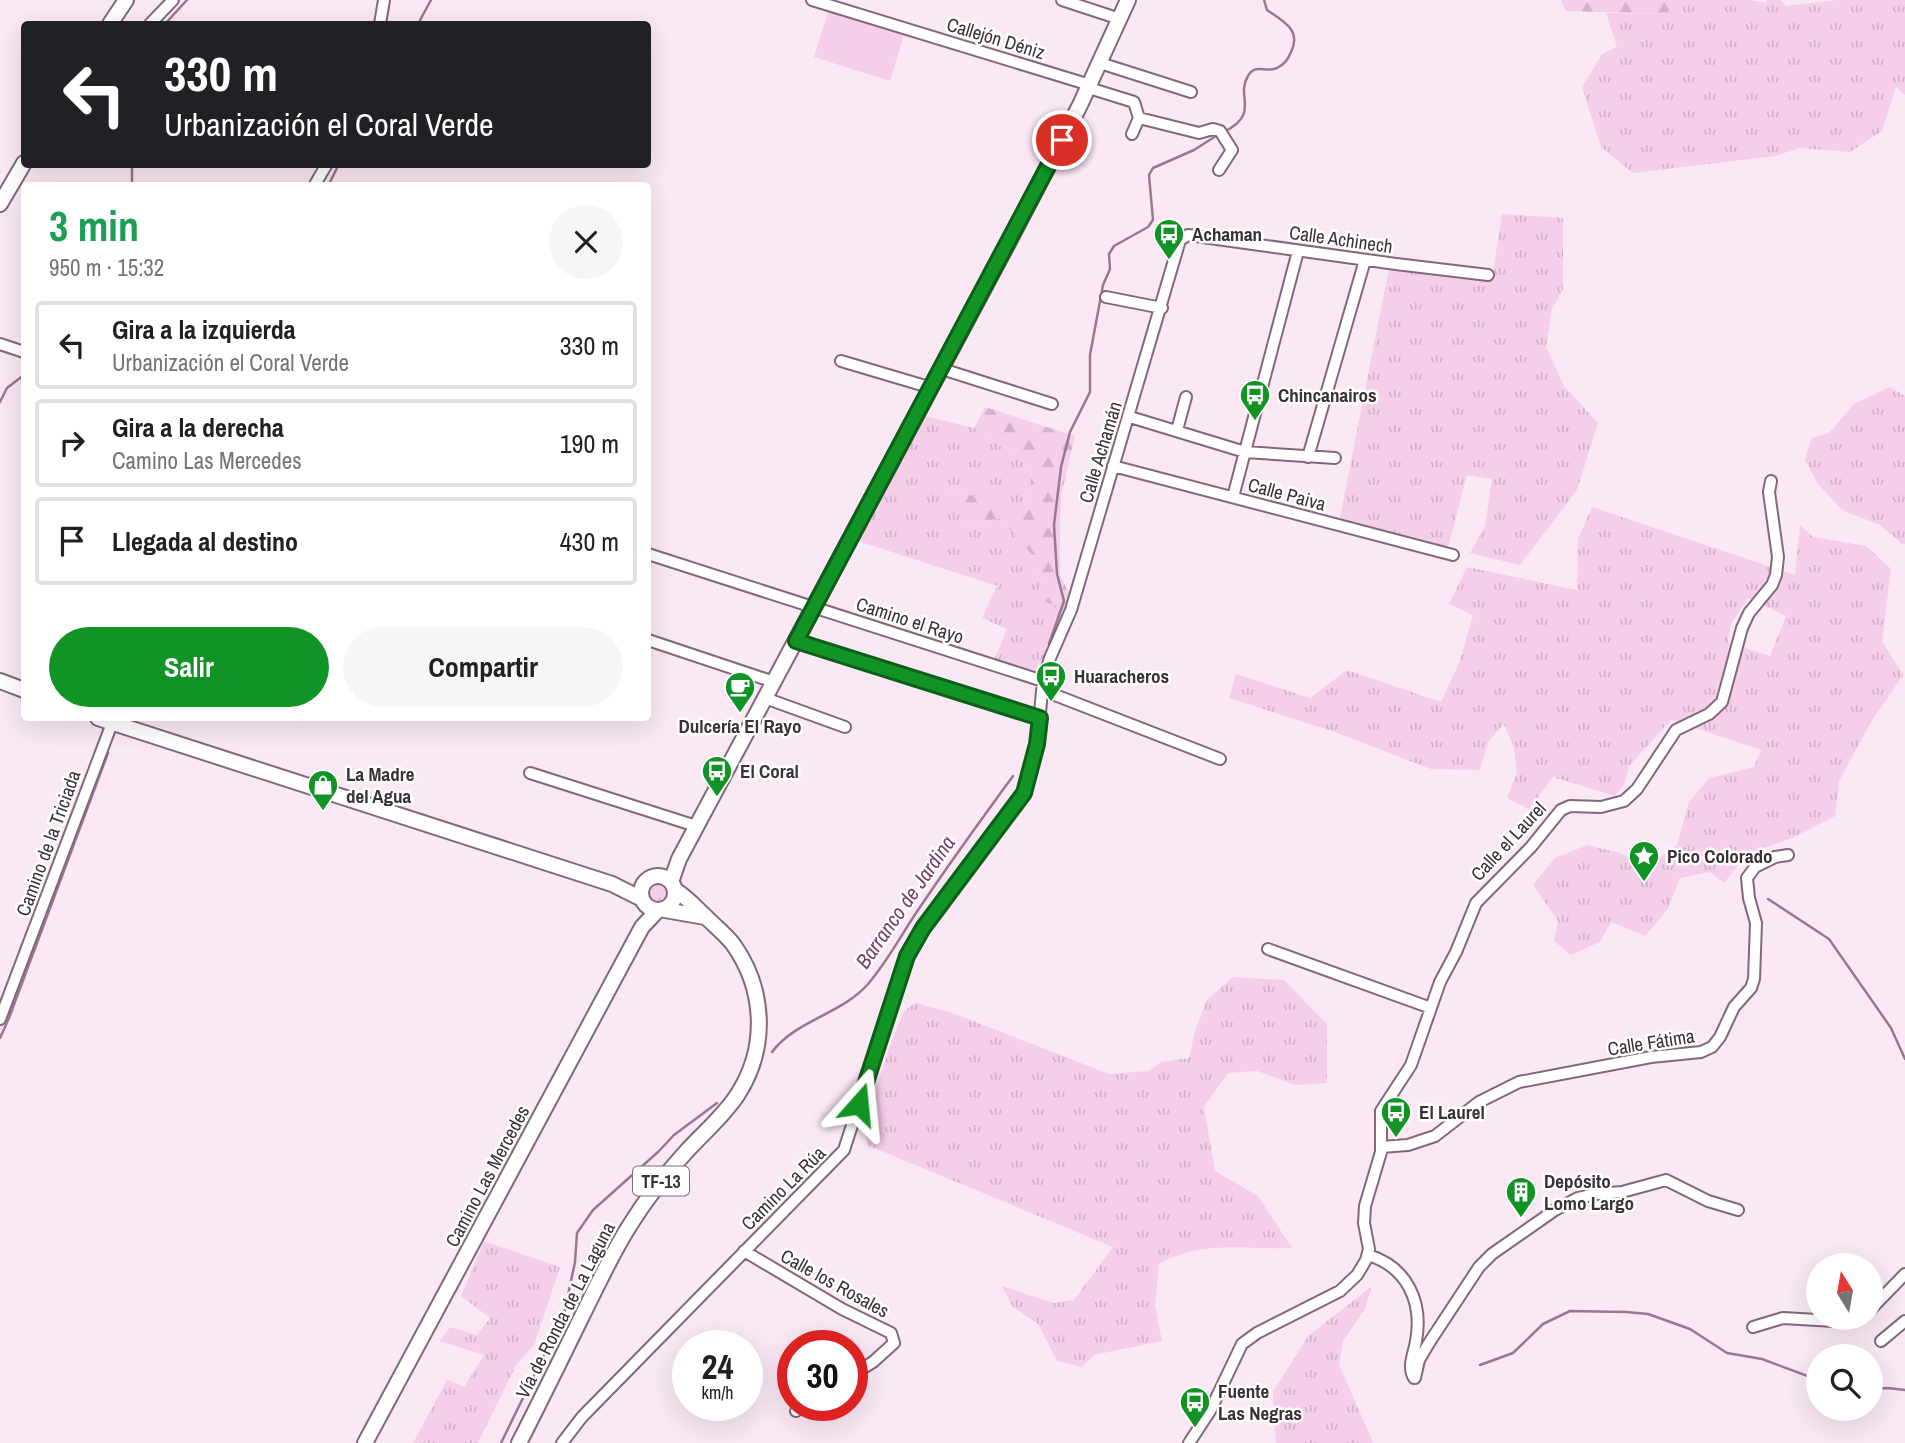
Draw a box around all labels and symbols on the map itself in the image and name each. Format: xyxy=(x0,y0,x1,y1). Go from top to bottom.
street label: Callejón Déniz xyxy=(944,11,1048,65)
pin xyxy=(1032,110,1092,170)
bus stop icon: Achaman xyxy=(1152,217,1186,261)
street label: Calle Achinech xyxy=(1288,219,1394,259)
place label: Achaman xyxy=(1192,221,1262,247)
bus stop icon: Chincanairos xyxy=(1238,378,1272,422)
place label: Chincanairos xyxy=(1278,382,1377,408)
street label: Calle Achamán xyxy=(1072,398,1128,506)
street label: Calle Paiva xyxy=(1245,471,1329,517)
street label: Camino el Rayo xyxy=(853,590,967,650)
bus stop icon: Huaracheros xyxy=(1034,659,1068,703)
place label: Huaracheros xyxy=(1074,663,1169,689)
cafe icon: Dulcería El Rayo xyxy=(723,670,757,714)
place label: Dulcería El Rayo xyxy=(679,713,801,739)
bus stop icon: El Coral xyxy=(700,754,734,798)
place label: El Coral xyxy=(740,758,799,784)
place label: La Madre del Agua xyxy=(346,761,415,809)
street label: Camino de la Triciada xyxy=(10,766,87,919)
shop icon: La Madre del Agua xyxy=(306,768,340,812)
street label: Calle el Laurel xyxy=(1465,796,1551,886)
water label: Barranco de Jardina xyxy=(848,830,962,974)
place icon: Pico Colorado xyxy=(1627,839,1661,883)
place label: Pico Colorado xyxy=(1667,843,1773,869)
street label: Calle Fátima xyxy=(1606,1022,1697,1062)
position arrow xyxy=(822,1067,896,1141)
bus stop icon: El Laurel xyxy=(1379,1095,1413,1139)
place label: El Laurel xyxy=(1419,1099,1485,1125)
street label: Camino Las Mercedes xyxy=(439,1101,535,1251)
street label: Camino La Rúa xyxy=(735,1140,831,1236)
road number: TF-13 xyxy=(633,1166,689,1196)
place label: Depósito Lomo Largo xyxy=(1544,1168,1634,1216)
building icon: Depósito Lomo Largo xyxy=(1504,1175,1538,1219)
street label: Vía de Ronda de La Laguna xyxy=(509,1217,621,1403)
street label: Calle los Rosales xyxy=(776,1242,894,1324)
north arrow xyxy=(1806,1253,1883,1330)
speed limit sign: 30 xyxy=(777,1330,868,1421)
place label: Fuente Las Negras xyxy=(1218,1378,1302,1426)
bus stop icon: Fuente Las Negras xyxy=(1178,1385,1212,1429)

